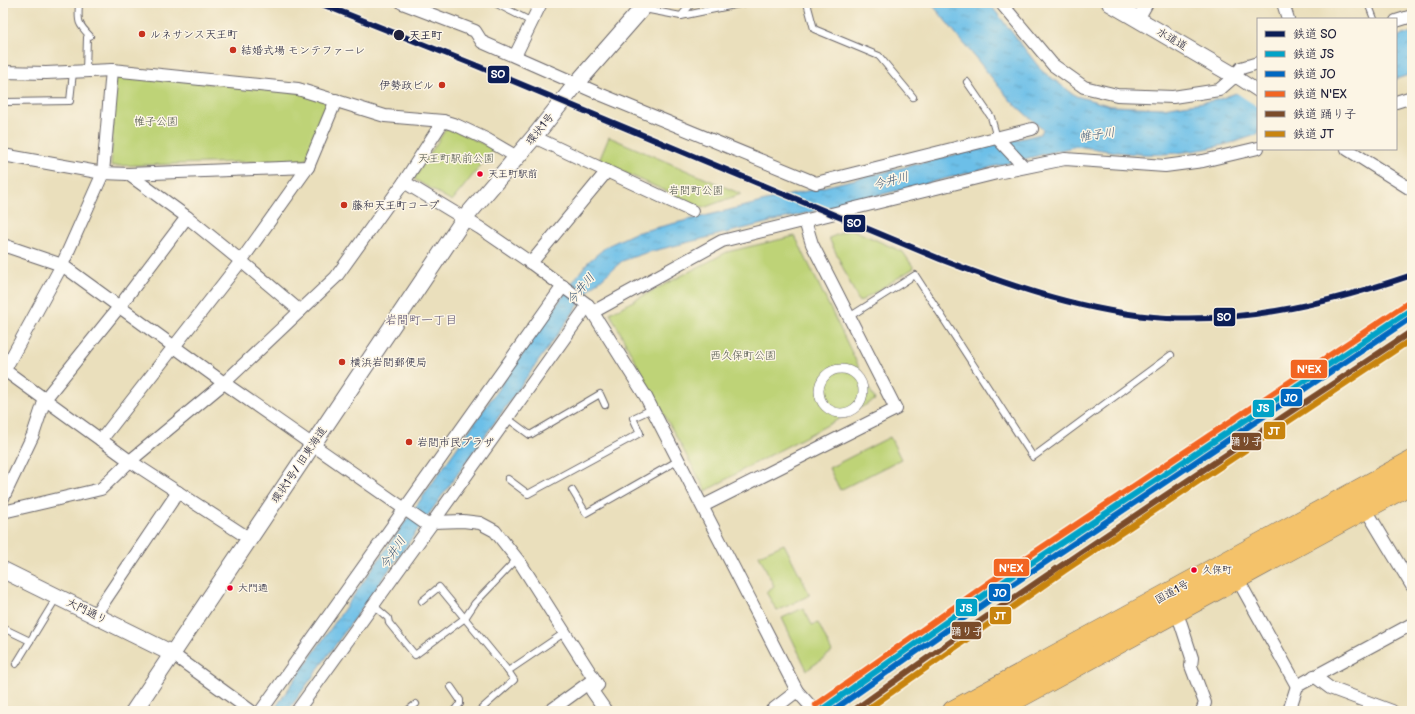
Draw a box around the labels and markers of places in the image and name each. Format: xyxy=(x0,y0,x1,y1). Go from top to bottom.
place label: ルネサンス天王町 xyxy=(150,28,238,41)
marker: 天王町 xyxy=(392,28,406,42)
marker: ルネサンス天王町 xyxy=(137,29,147,39)
place label: 天王町 xyxy=(409,29,443,42)
place label: 結婚式場 モンテファーレ xyxy=(241,44,365,57)
marker: 結婚式場 モンテファーレ xyxy=(228,45,238,55)
place label: 伊勢政ビル xyxy=(379,79,434,92)
marker: 伊勢政ビル xyxy=(437,80,447,90)
place label: 天王町駅前 xyxy=(488,168,538,180)
marker: 天王町駅前 xyxy=(475,169,485,179)
place label: 藤和天王町コープ xyxy=(352,199,440,212)
marker: 藤和天王町コープ xyxy=(339,200,349,210)
place label: 横浜岩間郵便局 xyxy=(350,356,427,369)
marker: 横浜岩間郵便局 xyxy=(337,357,347,367)
place label: 岩間市民プラザ xyxy=(417,436,494,449)
marker: 岩間市民プラザ xyxy=(404,437,414,447)
place label: 久保町 xyxy=(1202,564,1232,576)
marker: 久保町 xyxy=(1189,565,1199,575)
place label: 大門通 xyxy=(238,582,268,594)
marker: 大門通 xyxy=(225,583,235,593)

